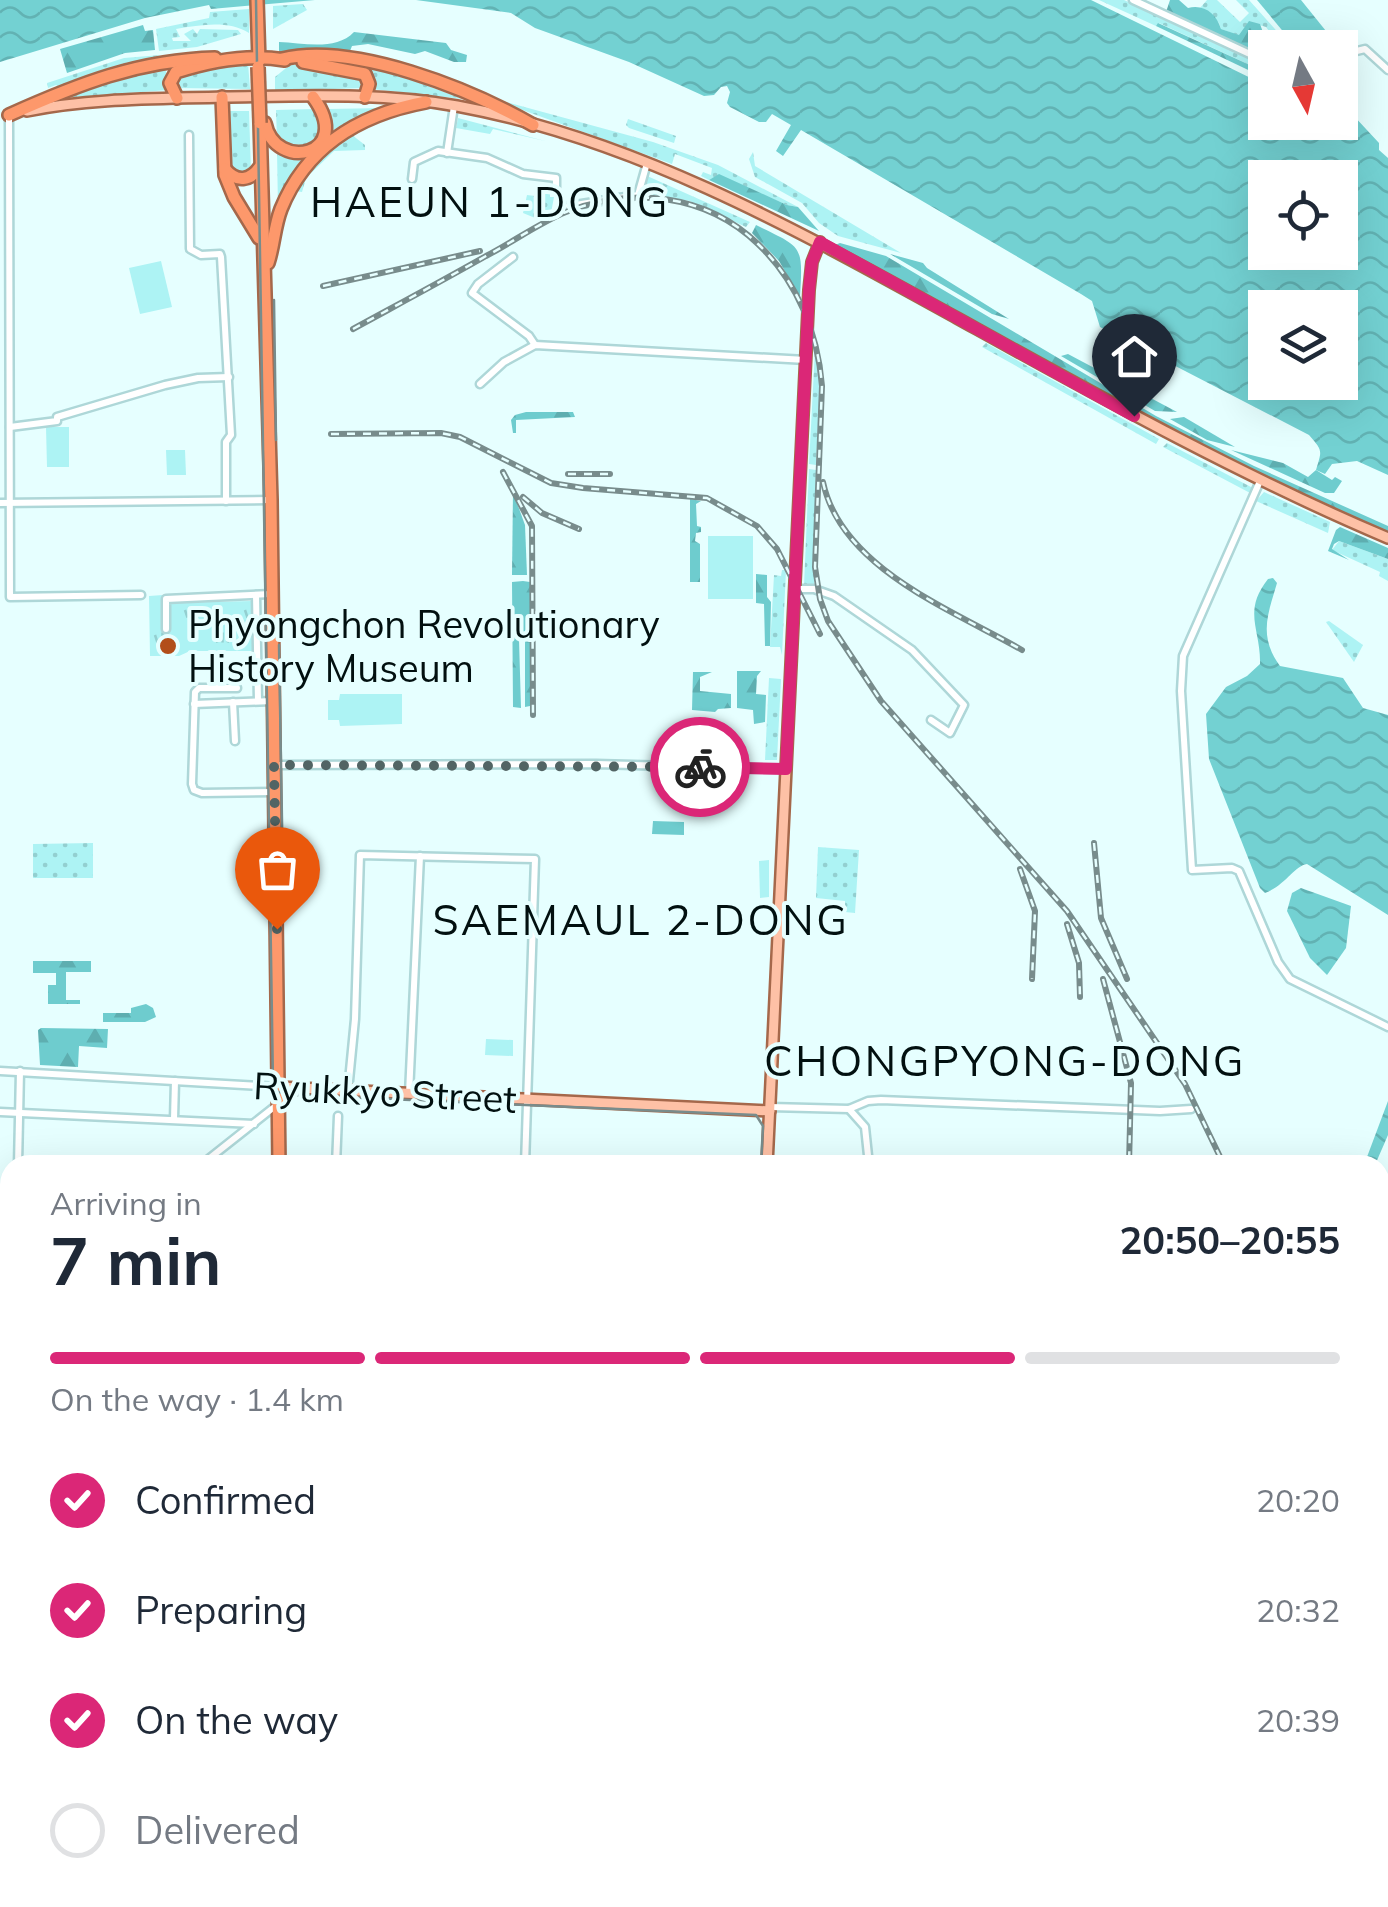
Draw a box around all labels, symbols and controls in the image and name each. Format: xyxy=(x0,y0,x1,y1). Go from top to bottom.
north arrow xyxy=(1248,30,1358,140)
map controls xyxy=(1248,30,1358,400)
button: locate xyxy=(1248,160,1358,270)
district label: HAEUN 1-DONG xyxy=(310,175,670,228)
button: layers xyxy=(1248,290,1358,400)
pin xyxy=(1092,314,1177,417)
icon: home xyxy=(1107,329,1162,384)
place label: Phyongchon Revolutionary History Museum xyxy=(188,600,660,692)
marker: Phyongchon Revolutionary History Museum xyxy=(157,635,179,657)
courier xyxy=(650,717,750,817)
icon: bike xyxy=(673,740,728,795)
pin xyxy=(235,827,320,930)
icon: bag xyxy=(250,842,305,897)
district label: SAEMAUL 2-DONG xyxy=(433,893,849,946)
district label: CHONGPYONG-DONG xyxy=(764,1034,1246,1087)
street label: Ryukkyo Street xyxy=(252,1061,518,1123)
text: Arriving in xyxy=(50,1183,202,1223)
text: 20:50–20:55 xyxy=(1120,1216,1340,1264)
text: 7 min xyxy=(50,1220,221,1301)
text: On the way · 1.4 km xyxy=(50,1379,344,1419)
icon: check xyxy=(50,1473,105,1528)
text: Confirmed xyxy=(135,1476,316,1524)
text: 20:20 xyxy=(1256,1480,1340,1520)
icon: check xyxy=(50,1583,105,1638)
text: Preparing xyxy=(135,1586,307,1634)
text: 20:32 xyxy=(1256,1590,1340,1630)
icon: check xyxy=(50,1693,105,1748)
text: On the way xyxy=(135,1696,338,1744)
text: 20:39 xyxy=(1256,1700,1340,1740)
text: Delivered xyxy=(135,1806,300,1854)

